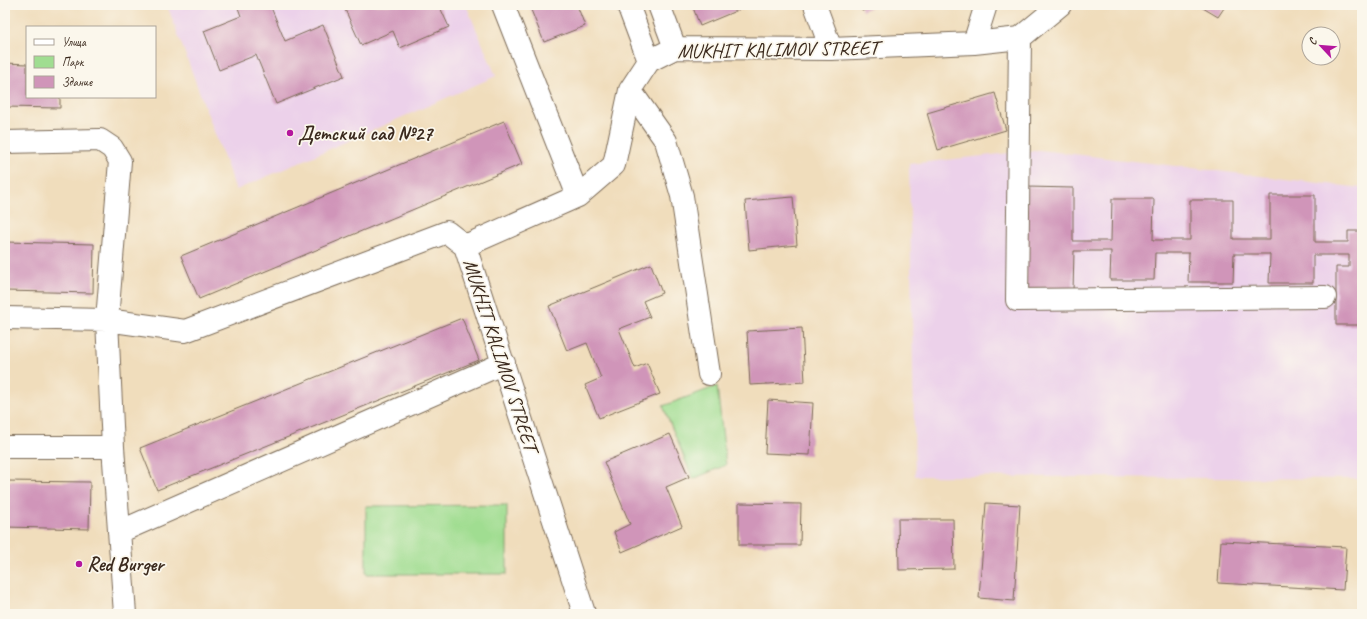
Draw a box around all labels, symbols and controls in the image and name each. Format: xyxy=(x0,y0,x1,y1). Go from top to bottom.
legend xyxy=(26,26,156,98)
north arrow xyxy=(1301,26,1341,66)
text: Улица xyxy=(62,34,87,50)
street label: MUKHIT KALIMOV STREET xyxy=(677,35,884,64)
text: С xyxy=(1305,35,1320,47)
text: Парк xyxy=(62,54,85,70)
text: Здание xyxy=(62,74,93,90)
place label: Детский сад №27 xyxy=(298,121,434,146)
marker: Детский сад №27 xyxy=(285,128,295,138)
street label: MUKHIT KALIMOV STREET xyxy=(458,256,545,459)
place label: Red Burger xyxy=(87,552,166,577)
marker: Red Burger xyxy=(74,559,84,569)

